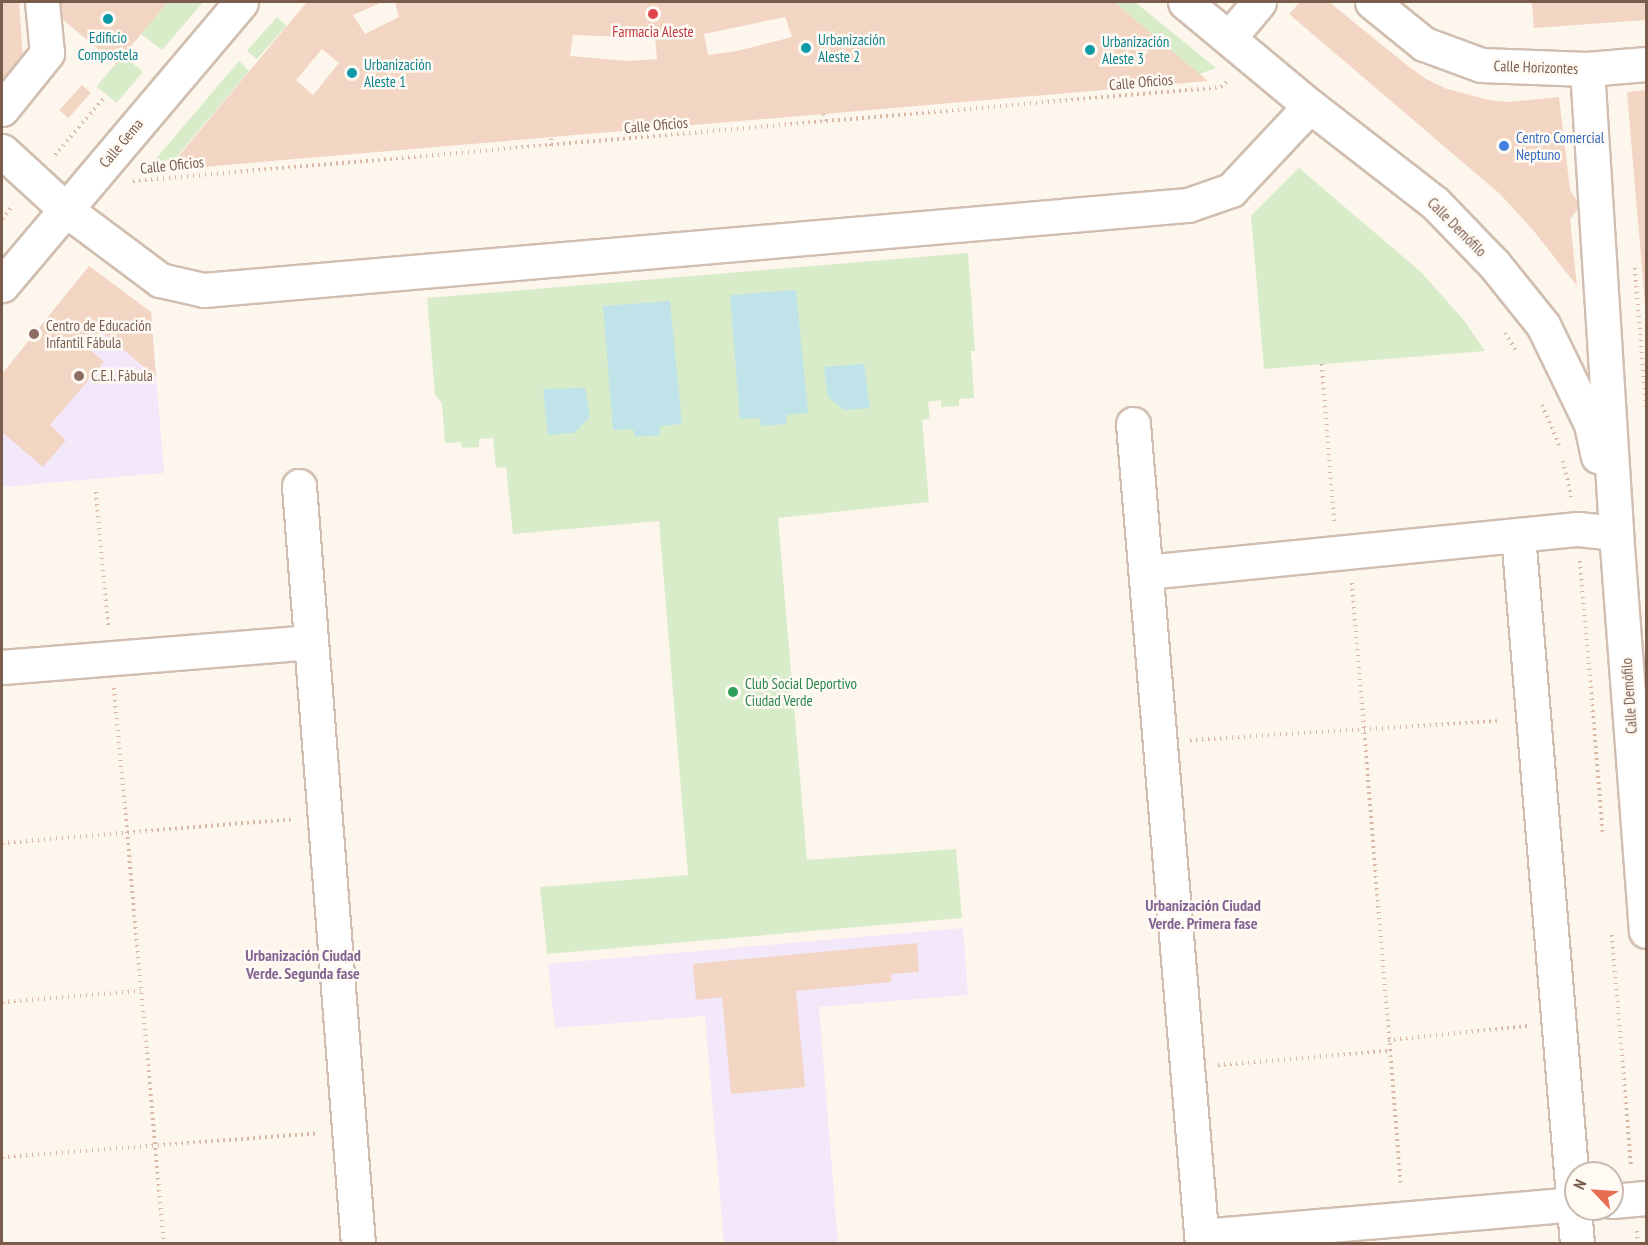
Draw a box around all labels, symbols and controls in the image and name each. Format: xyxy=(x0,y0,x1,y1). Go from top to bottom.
marker: Farmacia Aleste xyxy=(646,7,660,21)
marker: Edificio Compostela xyxy=(101,12,115,26)
place label: Farmacia Aleste xyxy=(612,23,694,41)
place label: Edificio Compostela xyxy=(78,28,138,63)
place label: Urbanización Aleste 2 xyxy=(818,30,885,65)
place label: Urbanización Aleste 3 xyxy=(1102,32,1169,67)
marker: Urbanización Aleste 2 xyxy=(799,41,813,55)
marker: Urbanización Aleste 3 xyxy=(1083,43,1097,57)
place label: Urbanización Aleste 1 xyxy=(364,55,431,90)
street label: Calle Horizontes xyxy=(1493,57,1579,77)
marker: Urbanización Aleste 1 xyxy=(345,66,359,80)
street label: Calle Oficios xyxy=(1108,70,1174,94)
street label: Calle Oficios xyxy=(623,113,689,137)
street label: Calle Gema xyxy=(95,115,147,171)
place label: Centro Comercial Neptuno xyxy=(1516,128,1604,163)
marker: Centro Comercial Neptuno xyxy=(1497,139,1511,153)
street label: Calle Oficios xyxy=(139,153,205,177)
street label: Calle Demófilo xyxy=(1424,194,1490,260)
place label: Centro de Educación Infantil Fábula xyxy=(46,316,151,351)
marker: Centro de Educación Infantil Fábula xyxy=(27,327,41,341)
place label: C.E.I. Fábula xyxy=(91,367,154,385)
marker: C.E.I. Fábula xyxy=(72,369,86,383)
street label: Calle Demófilo xyxy=(1617,658,1641,734)
place label: Club Social Deportivo Ciudad Verde xyxy=(745,674,857,709)
marker: Club Social Deportivo Ciudad Verde xyxy=(726,685,740,699)
district label: Urbanización Ciudad Verde. Primera fase xyxy=(1145,895,1261,933)
district label: Urbanización Ciudad Verde. Segunda fase xyxy=(245,945,361,983)
north arrow xyxy=(1564,1161,1624,1221)
text: N xyxy=(1569,1176,1590,1192)

